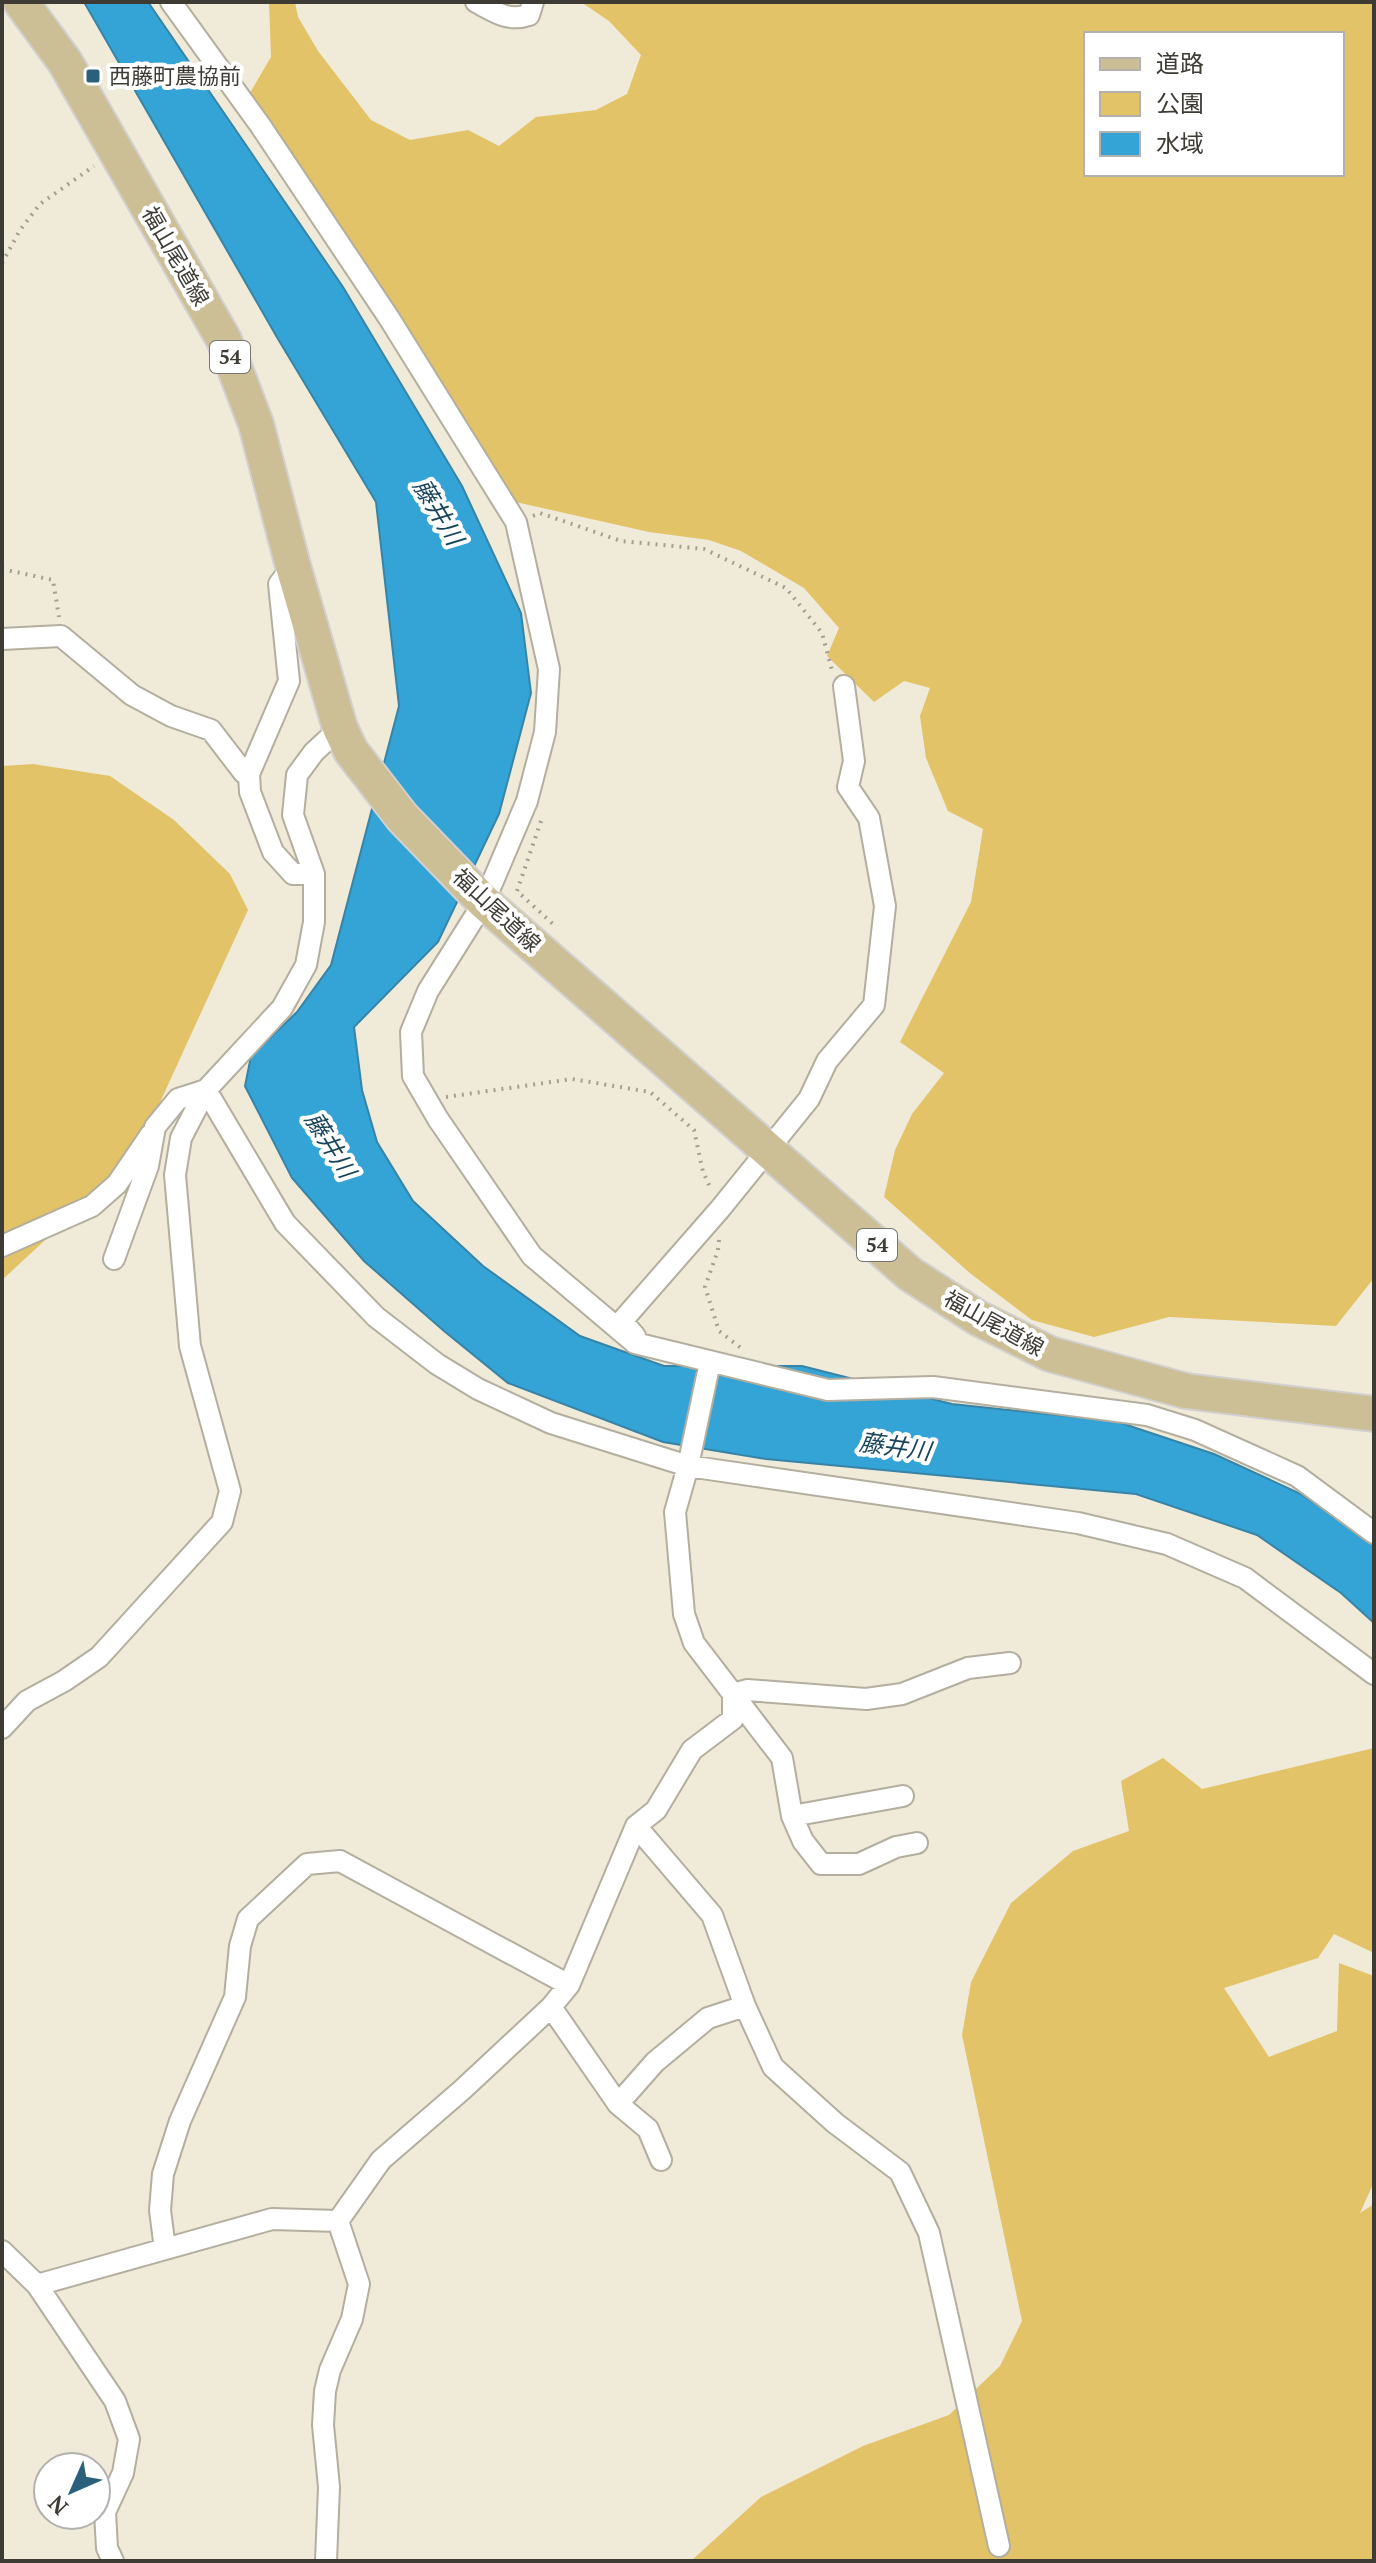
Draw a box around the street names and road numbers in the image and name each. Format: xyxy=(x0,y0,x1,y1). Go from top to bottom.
street label: 福山尾道線 xyxy=(136,201,216,311)
road number: 54 xyxy=(210,341,250,373)
street label: 福山尾道線 xyxy=(447,862,547,958)
road number: 54 xyxy=(857,1229,897,1261)
street label: 福山尾道線 xyxy=(939,1283,1049,1362)

